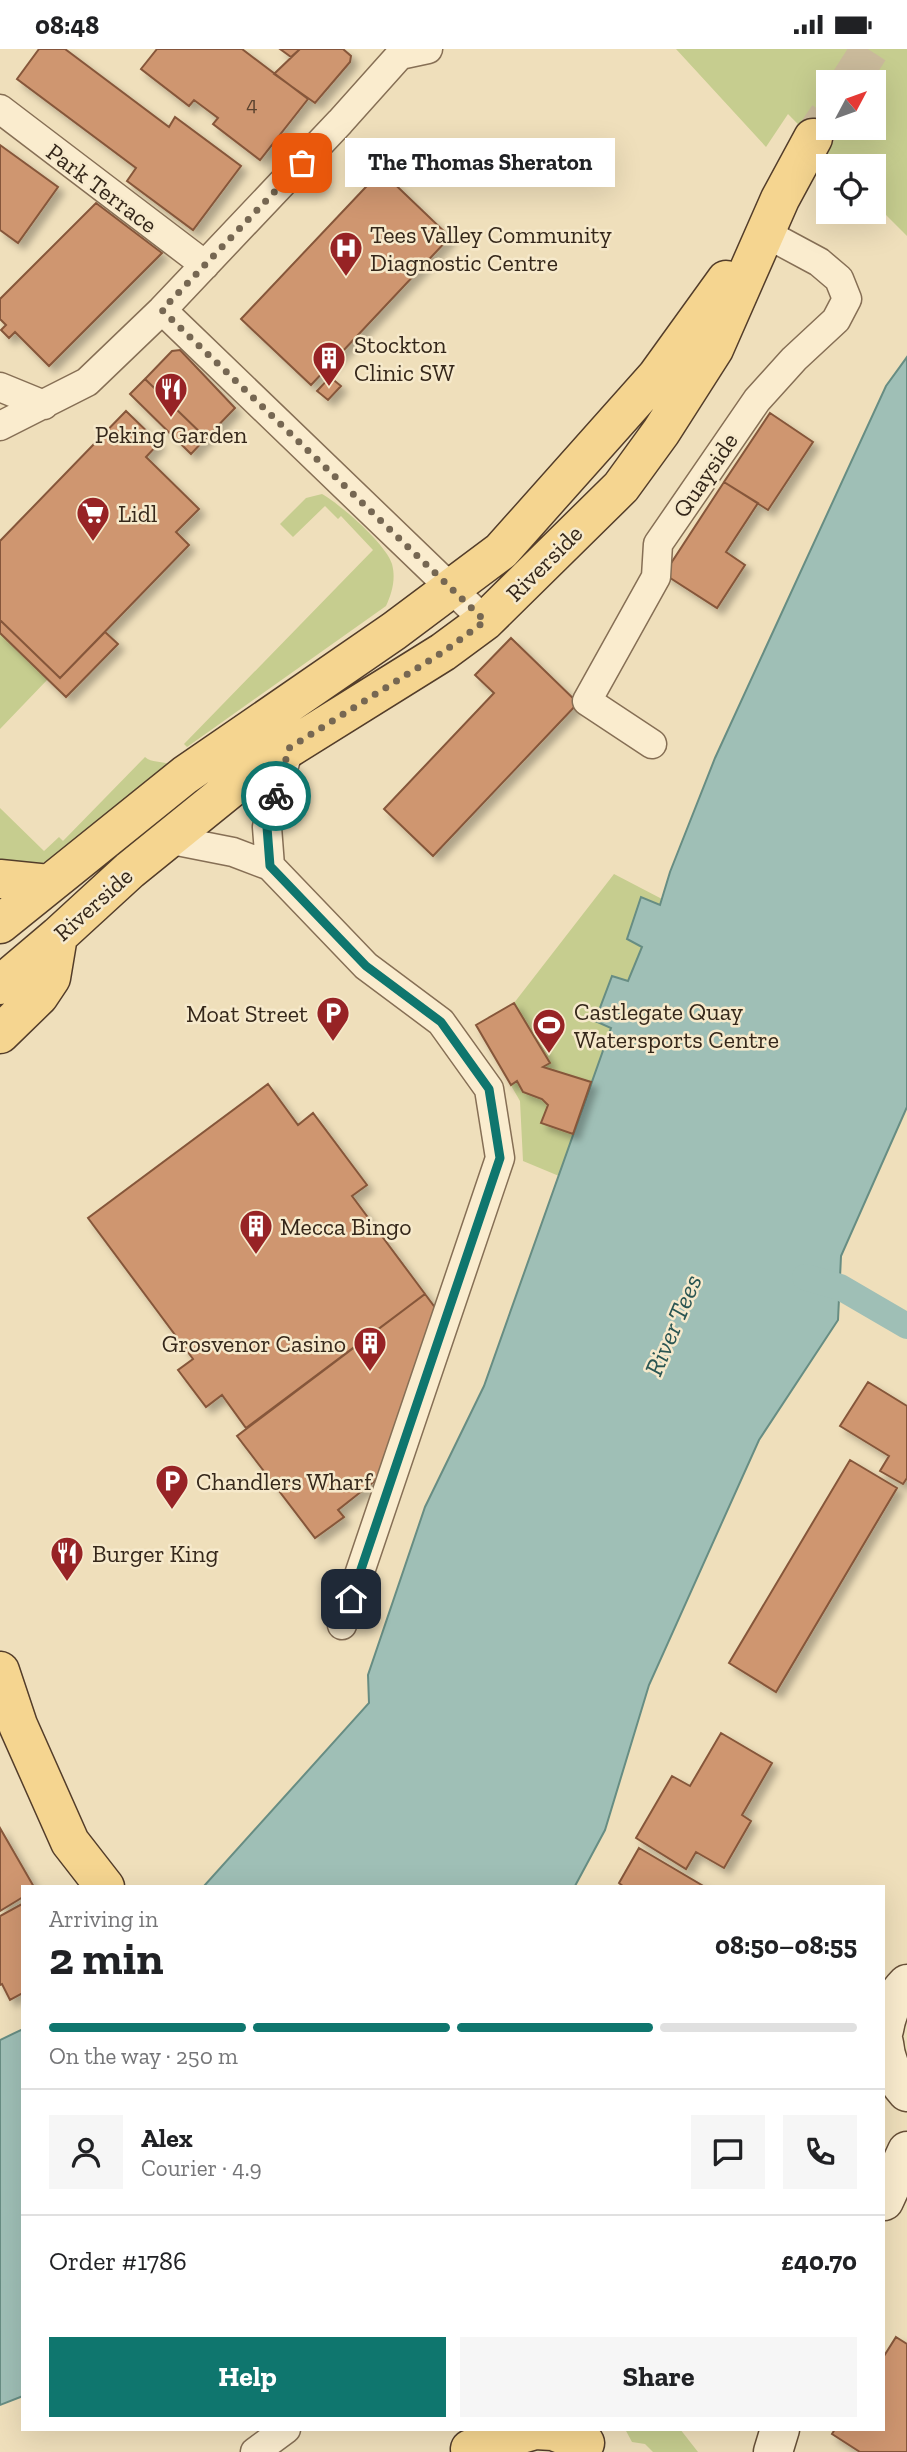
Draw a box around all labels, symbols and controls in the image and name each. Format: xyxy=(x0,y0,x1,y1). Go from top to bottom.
text: 08:48 xyxy=(35,9,99,41)
north arrow xyxy=(816,70,886,140)
map controls xyxy=(816,70,886,224)
house number: 4 xyxy=(246,91,258,116)
pin xyxy=(272,133,332,193)
street label: Park Terrace xyxy=(41,137,163,239)
callout: The Thomas Sheraton xyxy=(344,139,614,187)
icon: bag xyxy=(283,144,321,182)
text: The Thomas Sheraton xyxy=(368,148,592,176)
button: locate xyxy=(816,154,886,224)
place label: Tees Valley Community Diagnostic Centre xyxy=(370,220,613,277)
hospital icon: Tees Valley Community Diagnostic Centre xyxy=(327,229,365,278)
place label: Stockton Clinic SW xyxy=(354,330,455,387)
building icon: Stockton Clinic SW xyxy=(310,339,348,388)
restaurant icon: Peking Garden xyxy=(152,370,190,419)
place label: Peking Garden xyxy=(95,420,248,449)
street label: Quayside xyxy=(666,427,744,523)
supermarket icon: Lidl xyxy=(74,494,112,543)
place label: Lidl xyxy=(118,499,157,528)
street label: Riverside xyxy=(500,519,588,607)
courier xyxy=(241,761,311,831)
icon: bike xyxy=(257,777,295,815)
street label: Riverside xyxy=(48,861,138,947)
parking icon: Moat Street xyxy=(314,994,352,1043)
place label: Castlegate Quay Watersports Centre xyxy=(574,997,779,1054)
place label: Moat Street xyxy=(186,999,308,1028)
sports icon: Castlegate Quay Watersports Centre xyxy=(530,1006,568,1055)
building icon: Mecca Bingo xyxy=(237,1207,275,1256)
place label: Mecca Bingo xyxy=(280,1212,412,1241)
water label: River Tees xyxy=(637,1269,709,1381)
building icon: Grosvenor Casino xyxy=(351,1324,389,1373)
place label: Grosvenor Casino xyxy=(162,1329,346,1358)
parking icon: Chandlers Wharf xyxy=(153,1462,191,1511)
place label: Chandlers Wharf xyxy=(196,1467,374,1496)
restaurant icon: Burger King xyxy=(48,1534,86,1583)
place label: Burger King xyxy=(92,1539,219,1568)
pin xyxy=(321,1569,381,1629)
icon: home xyxy=(332,1580,370,1618)
text: Arriving in xyxy=(49,1905,158,1933)
text: 08:50–08:55 xyxy=(715,1929,857,1961)
text: 2 min xyxy=(49,1931,164,1986)
text: On the way · 250 m xyxy=(49,2042,238,2070)
button: person xyxy=(49,2115,123,2189)
button: chat xyxy=(691,2115,765,2189)
button: phone xyxy=(783,2115,857,2189)
text: Alex xyxy=(141,2122,193,2154)
text: Courier · 4.9 xyxy=(141,2154,262,2182)
text: Order #1786 xyxy=(49,2245,187,2277)
text: £40.70 xyxy=(781,2245,857,2277)
button: Help xyxy=(49,2337,446,2417)
button: Share xyxy=(460,2337,857,2417)

